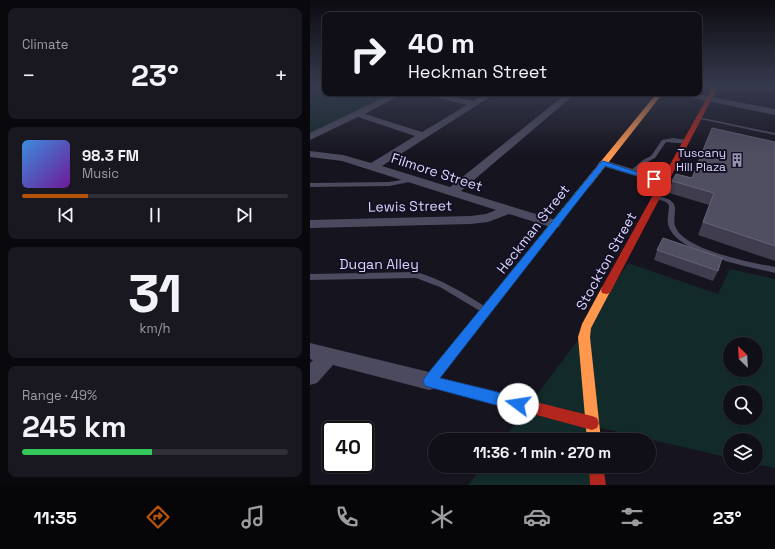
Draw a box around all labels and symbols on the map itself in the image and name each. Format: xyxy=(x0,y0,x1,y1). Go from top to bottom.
place label: Tuscany Hill Plaza xyxy=(676,145,726,175)
street label: Filmore Street xyxy=(389,149,485,195)
building icon: Tuscany Hill Plaza xyxy=(729,152,745,168)
pin xyxy=(637,162,671,196)
street label: Heckman Street xyxy=(493,181,573,277)
street label: Lewis Street xyxy=(368,196,452,216)
street label: Stockton Street xyxy=(572,209,640,313)
street label: Dugan Alley xyxy=(339,255,419,273)
north arrow xyxy=(723,337,763,377)
position arrow xyxy=(497,383,539,425)
speed limit sign: 40 xyxy=(322,421,374,473)

